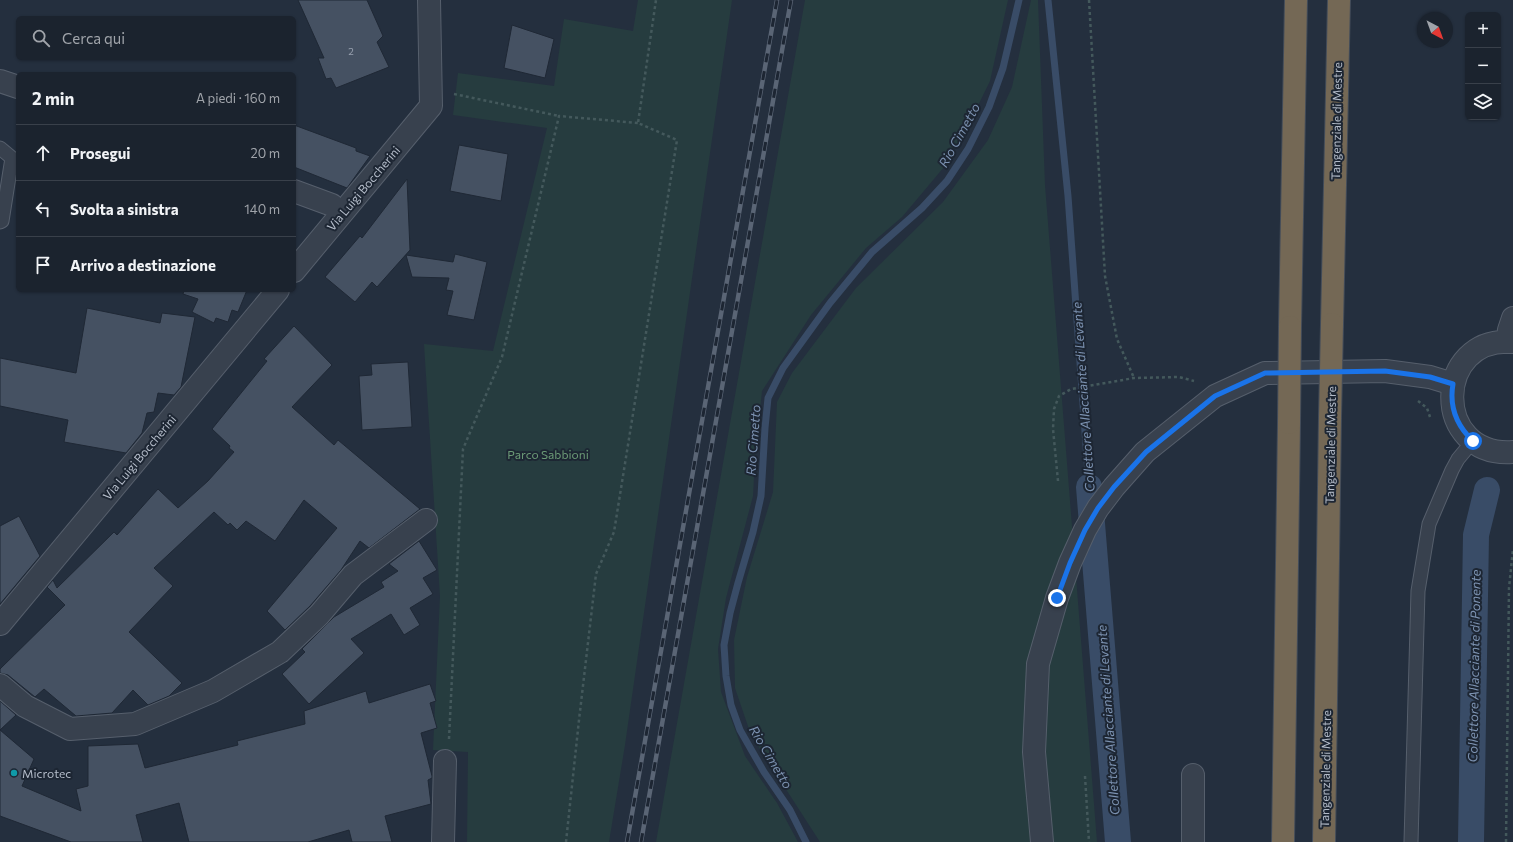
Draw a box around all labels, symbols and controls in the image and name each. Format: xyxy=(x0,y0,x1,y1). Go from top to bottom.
north arrow xyxy=(1417,12,1453,48)
map controls xyxy=(1465,12,1501,120)
button: + xyxy=(1465,12,1501,48)
search box xyxy=(16,16,296,60)
icon: search xyxy=(30,27,52,49)
text: Cerca qui xyxy=(62,29,125,47)
house number: 2 xyxy=(348,45,354,57)
button: − xyxy=(1465,48,1501,84)
street label: Tangenziale di Mestre xyxy=(1328,62,1344,180)
button: layers xyxy=(1465,84,1501,120)
text: 2 min xyxy=(32,88,74,109)
text: A piedi · 160 m xyxy=(196,90,280,106)
water label: Rio Cimetto xyxy=(935,100,983,170)
icon: ahead xyxy=(32,142,54,164)
street label: Via Luigi Boccherini xyxy=(323,143,403,233)
text: Prosegui xyxy=(70,144,130,162)
text: 20 m xyxy=(251,145,280,161)
icon: left xyxy=(32,198,54,220)
text: Svolta a sinistra xyxy=(70,200,179,218)
text: 140 m xyxy=(244,201,280,217)
icon: arrive xyxy=(32,254,54,276)
text: Arrivo a destinazione xyxy=(70,256,216,274)
water label: Collettore Allacciante di Levante xyxy=(1068,301,1098,493)
street label: Tangenziale di Mestre xyxy=(1322,386,1338,504)
water label: Rio Cimetto xyxy=(743,404,763,476)
street label: Via Luigi Boccherini xyxy=(99,412,179,502)
route start xyxy=(1464,432,1482,450)
park label: Parco Sabbioni xyxy=(507,447,589,461)
water label: Collettore Allacciante di Ponente xyxy=(1464,569,1484,763)
route end xyxy=(1048,589,1066,607)
water label: Collettore Allacciante di Levante xyxy=(1093,624,1123,816)
street label: Tangenziale di Mestre xyxy=(1317,710,1333,828)
water label: Rio Cimetto xyxy=(746,722,796,792)
place label: Microtec xyxy=(22,766,71,780)
marker: Microtec xyxy=(9,768,19,778)

